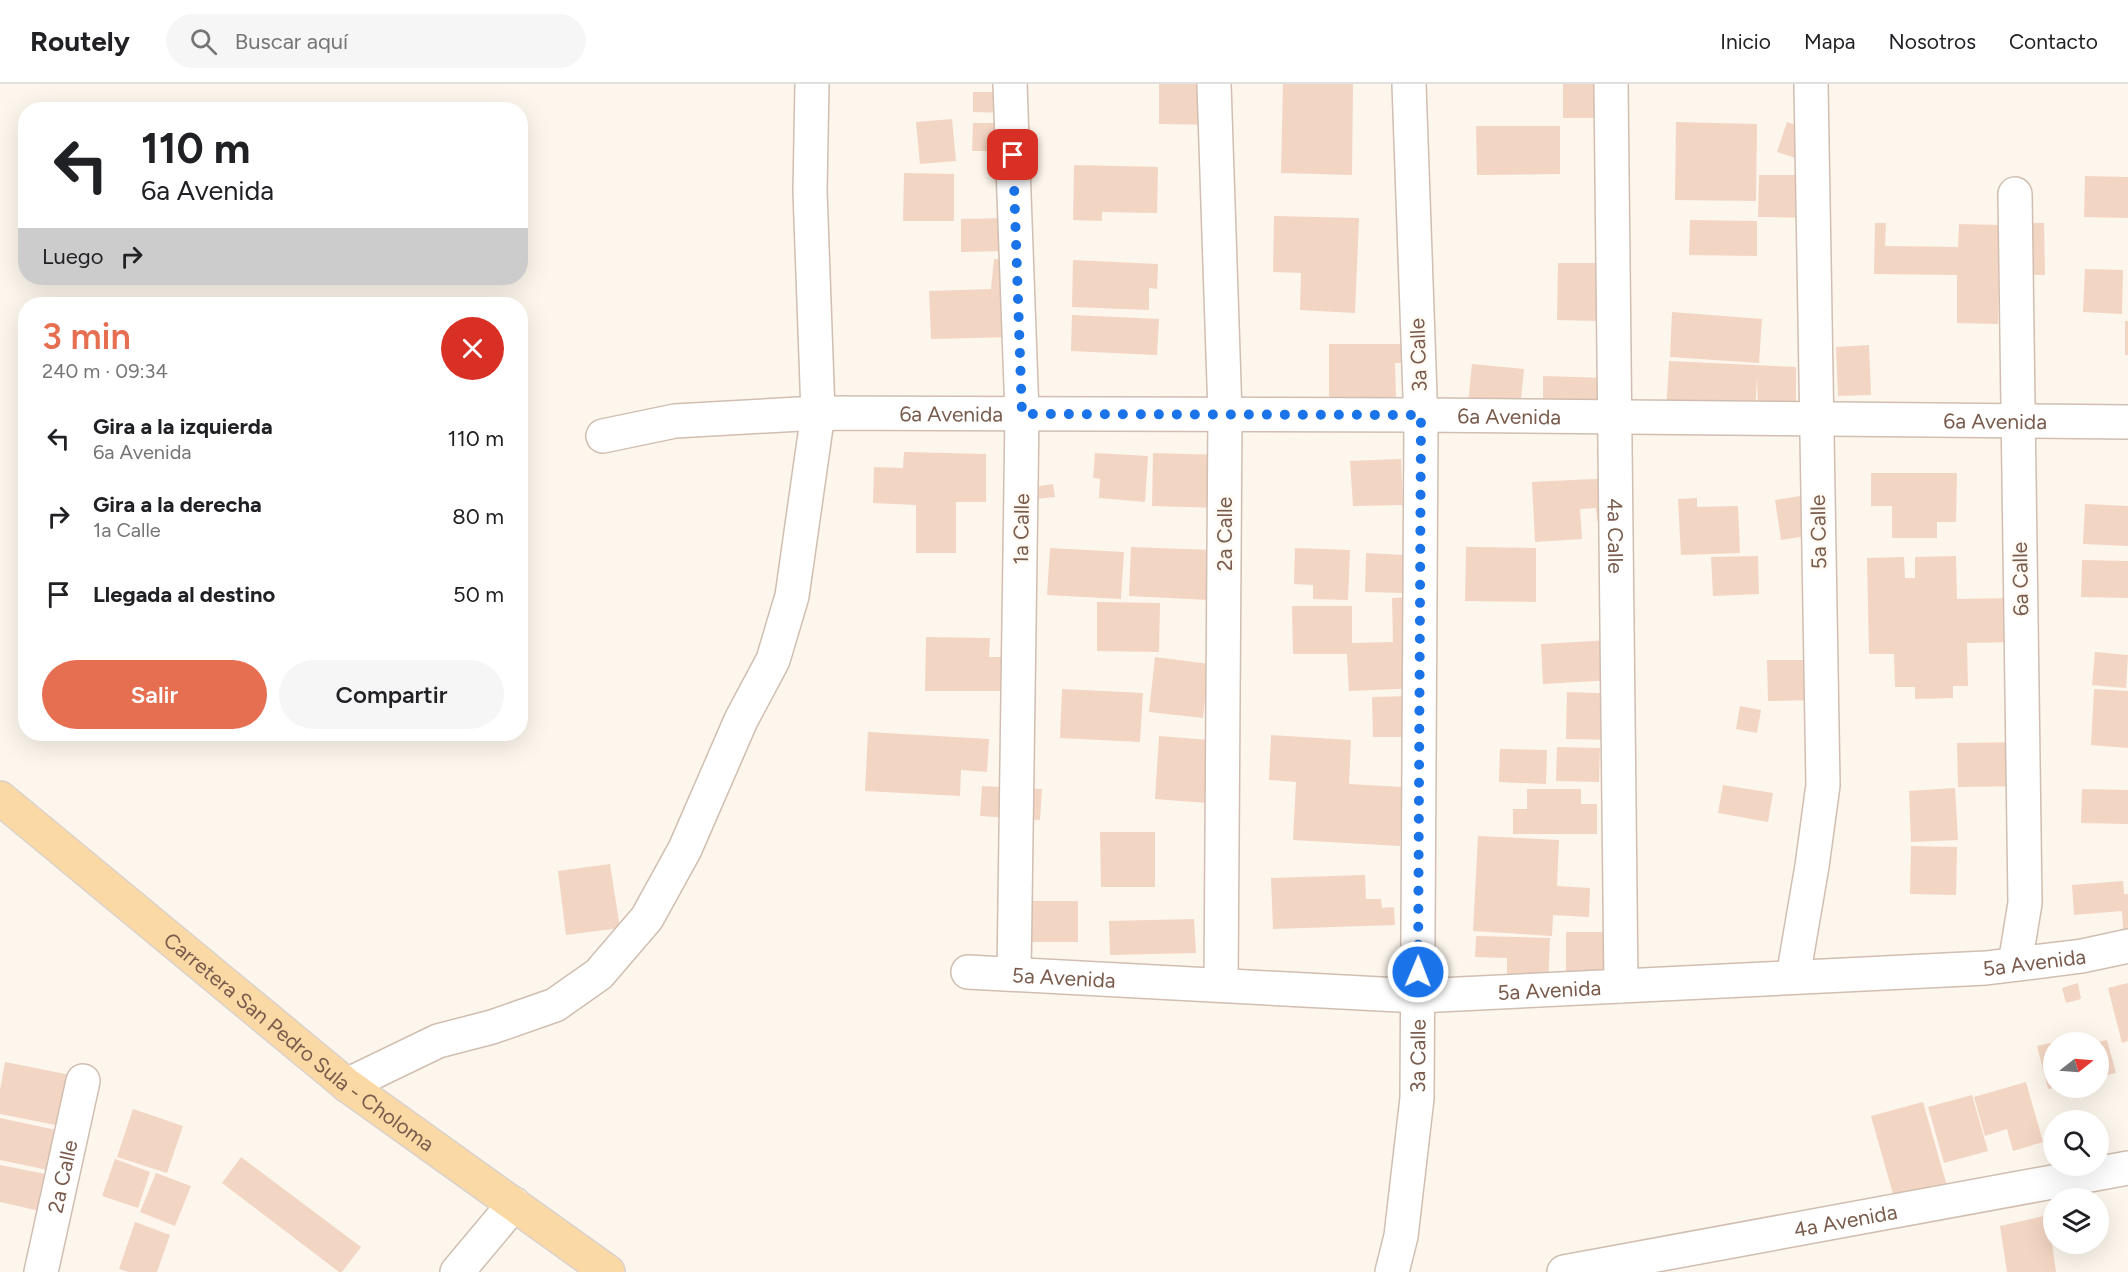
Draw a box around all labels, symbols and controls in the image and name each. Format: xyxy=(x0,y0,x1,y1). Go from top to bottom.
search box xyxy=(166,14,586,68)
text: Routely xyxy=(30,24,130,58)
icon: search xyxy=(187,25,220,58)
text: Buscar aquí xyxy=(235,28,348,55)
text: Inicio xyxy=(1720,29,1771,54)
text: Mapa xyxy=(1804,29,1856,54)
text: Nosotros xyxy=(1889,29,1976,54)
text: Contacto xyxy=(2009,29,2098,54)
text: 110 m xyxy=(141,123,250,174)
icon: left xyxy=(42,126,120,204)
pin xyxy=(987,129,1038,180)
icon: arrive xyxy=(996,138,1029,171)
text: 6a Avenida xyxy=(141,174,274,207)
icon: right xyxy=(115,240,148,273)
text: Luego xyxy=(42,243,103,270)
text: 3 min xyxy=(42,315,131,358)
button: close xyxy=(441,317,504,380)
street label: 3a Calle xyxy=(1404,318,1432,392)
text: 240 m · 09:34 xyxy=(42,359,168,383)
street label: 6a Avenida xyxy=(899,401,1003,426)
street label: 6a Avenida xyxy=(1457,403,1561,429)
street label: 6a Avenida xyxy=(1943,408,2047,434)
text: Gira a la izquierda xyxy=(93,413,273,440)
icon: left xyxy=(42,422,75,455)
text: 110 m xyxy=(448,425,504,452)
text: 6a Avenida xyxy=(93,440,192,464)
text: Gira a la derecha xyxy=(93,491,262,518)
street label: 1a Calle xyxy=(1008,493,1034,565)
street label: 5a Calle xyxy=(1805,495,1831,569)
street label: 2a Calle xyxy=(1212,497,1237,571)
street label: 4a Calle xyxy=(1603,498,1629,574)
icon: right xyxy=(42,500,75,533)
text: 80 m xyxy=(452,503,504,530)
text: 1a Calle xyxy=(93,518,161,542)
street label: 6a Calle xyxy=(2007,542,2033,616)
icon: arrive xyxy=(42,578,75,611)
text: Llegada al destino xyxy=(93,581,275,608)
text: 50 m xyxy=(453,581,504,608)
button: Salir xyxy=(42,660,267,729)
button: Compartir xyxy=(279,660,504,729)
street label: Carretera San Pedro Sula - Choloma xyxy=(159,927,439,1156)
position arrow xyxy=(1386,940,1450,1004)
street label: 5a Avenida xyxy=(1981,943,2087,981)
street label: 5a Avenida xyxy=(1011,962,1116,992)
street label: 5a Avenida xyxy=(1497,974,1602,1005)
street label: 3a Calle xyxy=(1405,1019,1430,1093)
north arrow xyxy=(2043,1032,2109,1098)
map controls xyxy=(2043,1032,2109,1254)
button: search xyxy=(2043,1110,2109,1176)
street label: 2a Calle xyxy=(42,1137,82,1215)
button: layers xyxy=(2043,1188,2109,1254)
street label: 4a Avenida xyxy=(1792,1198,1899,1242)

